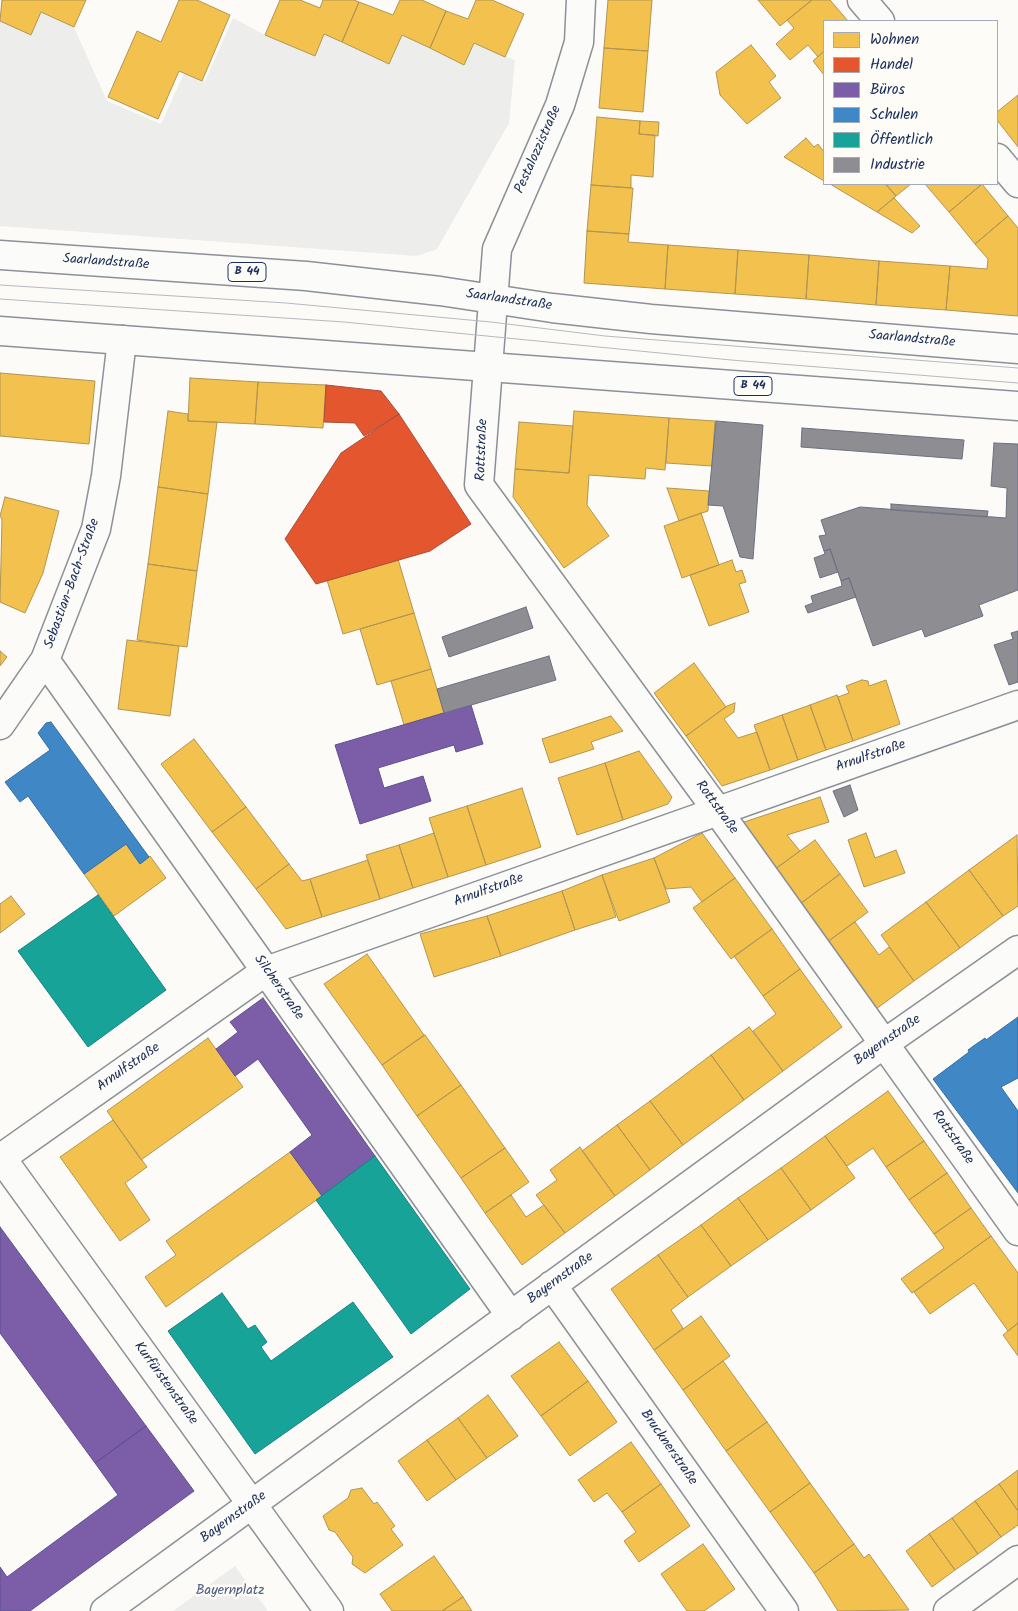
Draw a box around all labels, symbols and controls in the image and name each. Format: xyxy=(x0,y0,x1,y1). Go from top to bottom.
legend xyxy=(823,20,998,185)
text: Wohnen xyxy=(870,28,919,52)
text: Handel xyxy=(870,53,913,77)
text: Büros xyxy=(870,78,905,102)
street label: Pestalozzistraße xyxy=(512,103,566,197)
text: Schulen xyxy=(870,103,918,127)
text: Öffentlich xyxy=(870,128,933,152)
text: Industrie xyxy=(870,153,925,177)
street label: Saarlandstraße xyxy=(62,252,150,274)
road number: B 44 xyxy=(228,262,266,282)
street label: Saarlandstraße xyxy=(465,287,553,315)
street label: Saarlandstraße xyxy=(868,328,956,352)
road number: B 44 xyxy=(734,376,772,396)
street label: Rottstraße xyxy=(474,419,492,481)
street label: Sebastian-Bach-Straße xyxy=(42,517,104,651)
street label: Arnulfstraße xyxy=(834,737,908,777)
street label: Rottstraße xyxy=(691,778,741,838)
street label: Arnulfstraße xyxy=(452,871,526,911)
street label: Silcherstraße xyxy=(249,952,307,1024)
street label: Bayernstraße xyxy=(851,1012,925,1070)
street label: Arnulfstraße xyxy=(94,1040,164,1096)
street label: Rottstraße xyxy=(927,1108,977,1168)
street label: Bayernstraße xyxy=(525,1249,597,1309)
street label: Kurfürstenstraße xyxy=(129,1339,201,1429)
street label: Brucknerstraße xyxy=(636,1407,700,1489)
street label: Bayernstraße xyxy=(198,1488,270,1548)
park label: Bayernplatz xyxy=(196,1584,264,1600)

